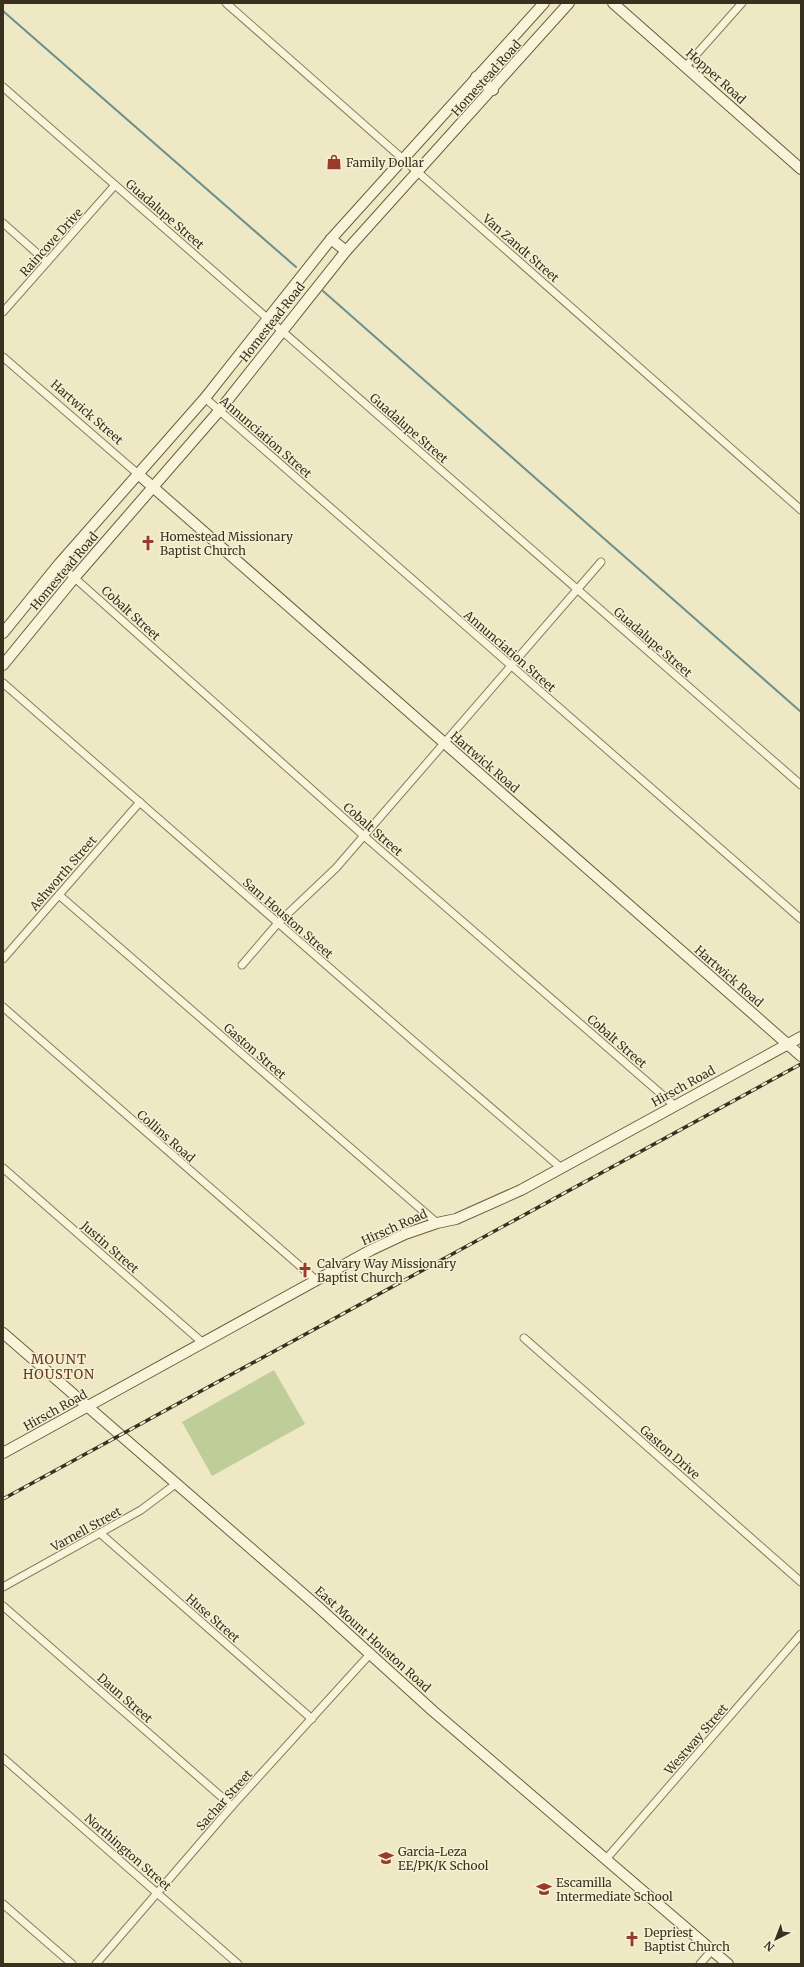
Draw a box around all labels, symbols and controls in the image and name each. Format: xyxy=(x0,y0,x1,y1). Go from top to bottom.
street label: Homestead Road xyxy=(448,37,524,119)
street label: Hopper Road xyxy=(683,45,749,107)
shop icon: Family Dollar xyxy=(325,153,343,171)
place label: Family Dollar xyxy=(346,155,424,170)
street label: Guadalupe Street xyxy=(123,176,207,252)
street label: Raincove Drive xyxy=(16,205,86,279)
street label: Van Zandt Street xyxy=(479,210,562,285)
street label: Homestead Road xyxy=(236,279,308,365)
street label: Hartwick Street xyxy=(48,376,127,448)
street label: Guadalupe Street xyxy=(367,390,451,466)
street label: Annunciation Street xyxy=(216,392,315,481)
street label: Homestead Road xyxy=(27,529,101,613)
place label: Homestead Missionary Baptist Church xyxy=(160,529,293,558)
church icon: Homestead Missionary Baptist Church xyxy=(139,534,157,552)
street label: Cobalt Street xyxy=(99,583,164,644)
street label: Guadalupe Street xyxy=(611,604,695,680)
street label: Annunciation Street xyxy=(460,606,559,695)
street label: Hartwick Road xyxy=(448,728,522,796)
street label: Cobalt Street xyxy=(340,799,406,859)
street label: Ashworth Street xyxy=(26,832,100,914)
street label: Sam Houston Street xyxy=(240,875,337,962)
street label: Hartwick Road xyxy=(692,942,766,1010)
street label: Cobalt Street xyxy=(584,1011,650,1071)
street label: Gaston Street xyxy=(221,1020,289,1082)
street label: Hirsch Road xyxy=(649,1062,717,1110)
street label: Collins Road xyxy=(134,1107,198,1165)
street label: Hirsch Road xyxy=(359,1206,429,1248)
street label: Justin Street xyxy=(77,1217,142,1276)
place label: Calvary Way Missionary Baptist Church xyxy=(317,1256,456,1285)
church icon: Calvary Way Missionary Baptist Church xyxy=(296,1261,314,1279)
district label: MOUNT HOUSTON xyxy=(23,1351,95,1383)
street label: Hirsch Road xyxy=(21,1386,89,1434)
street label: Gaston Drive xyxy=(637,1422,703,1482)
street label: Varnell Street xyxy=(47,1503,124,1555)
street label: East Mount Houston Road xyxy=(312,1583,434,1695)
street label: Huse Street xyxy=(183,1591,243,1646)
street label: Daun Street xyxy=(94,1670,156,1726)
street label: Westway Street xyxy=(660,1700,731,1778)
street label: Sachar Street xyxy=(193,1766,255,1833)
street label: Northington Street xyxy=(82,1810,175,1894)
place label: Garcia-Leza EE/PK/K School xyxy=(398,1844,489,1873)
school or university icon: Garcia-Leza EE/PK/K School xyxy=(377,1849,395,1867)
place label: Escamilla Intermediate School xyxy=(556,1875,673,1904)
school or university icon: Escamilla Intermediate School xyxy=(535,1880,553,1898)
north arrow xyxy=(756,1919,796,1959)
place label: Depriest Baptist Church xyxy=(644,1925,730,1954)
church icon: Depriest Baptist Church xyxy=(623,1930,641,1948)
text: N xyxy=(761,1938,777,1955)

